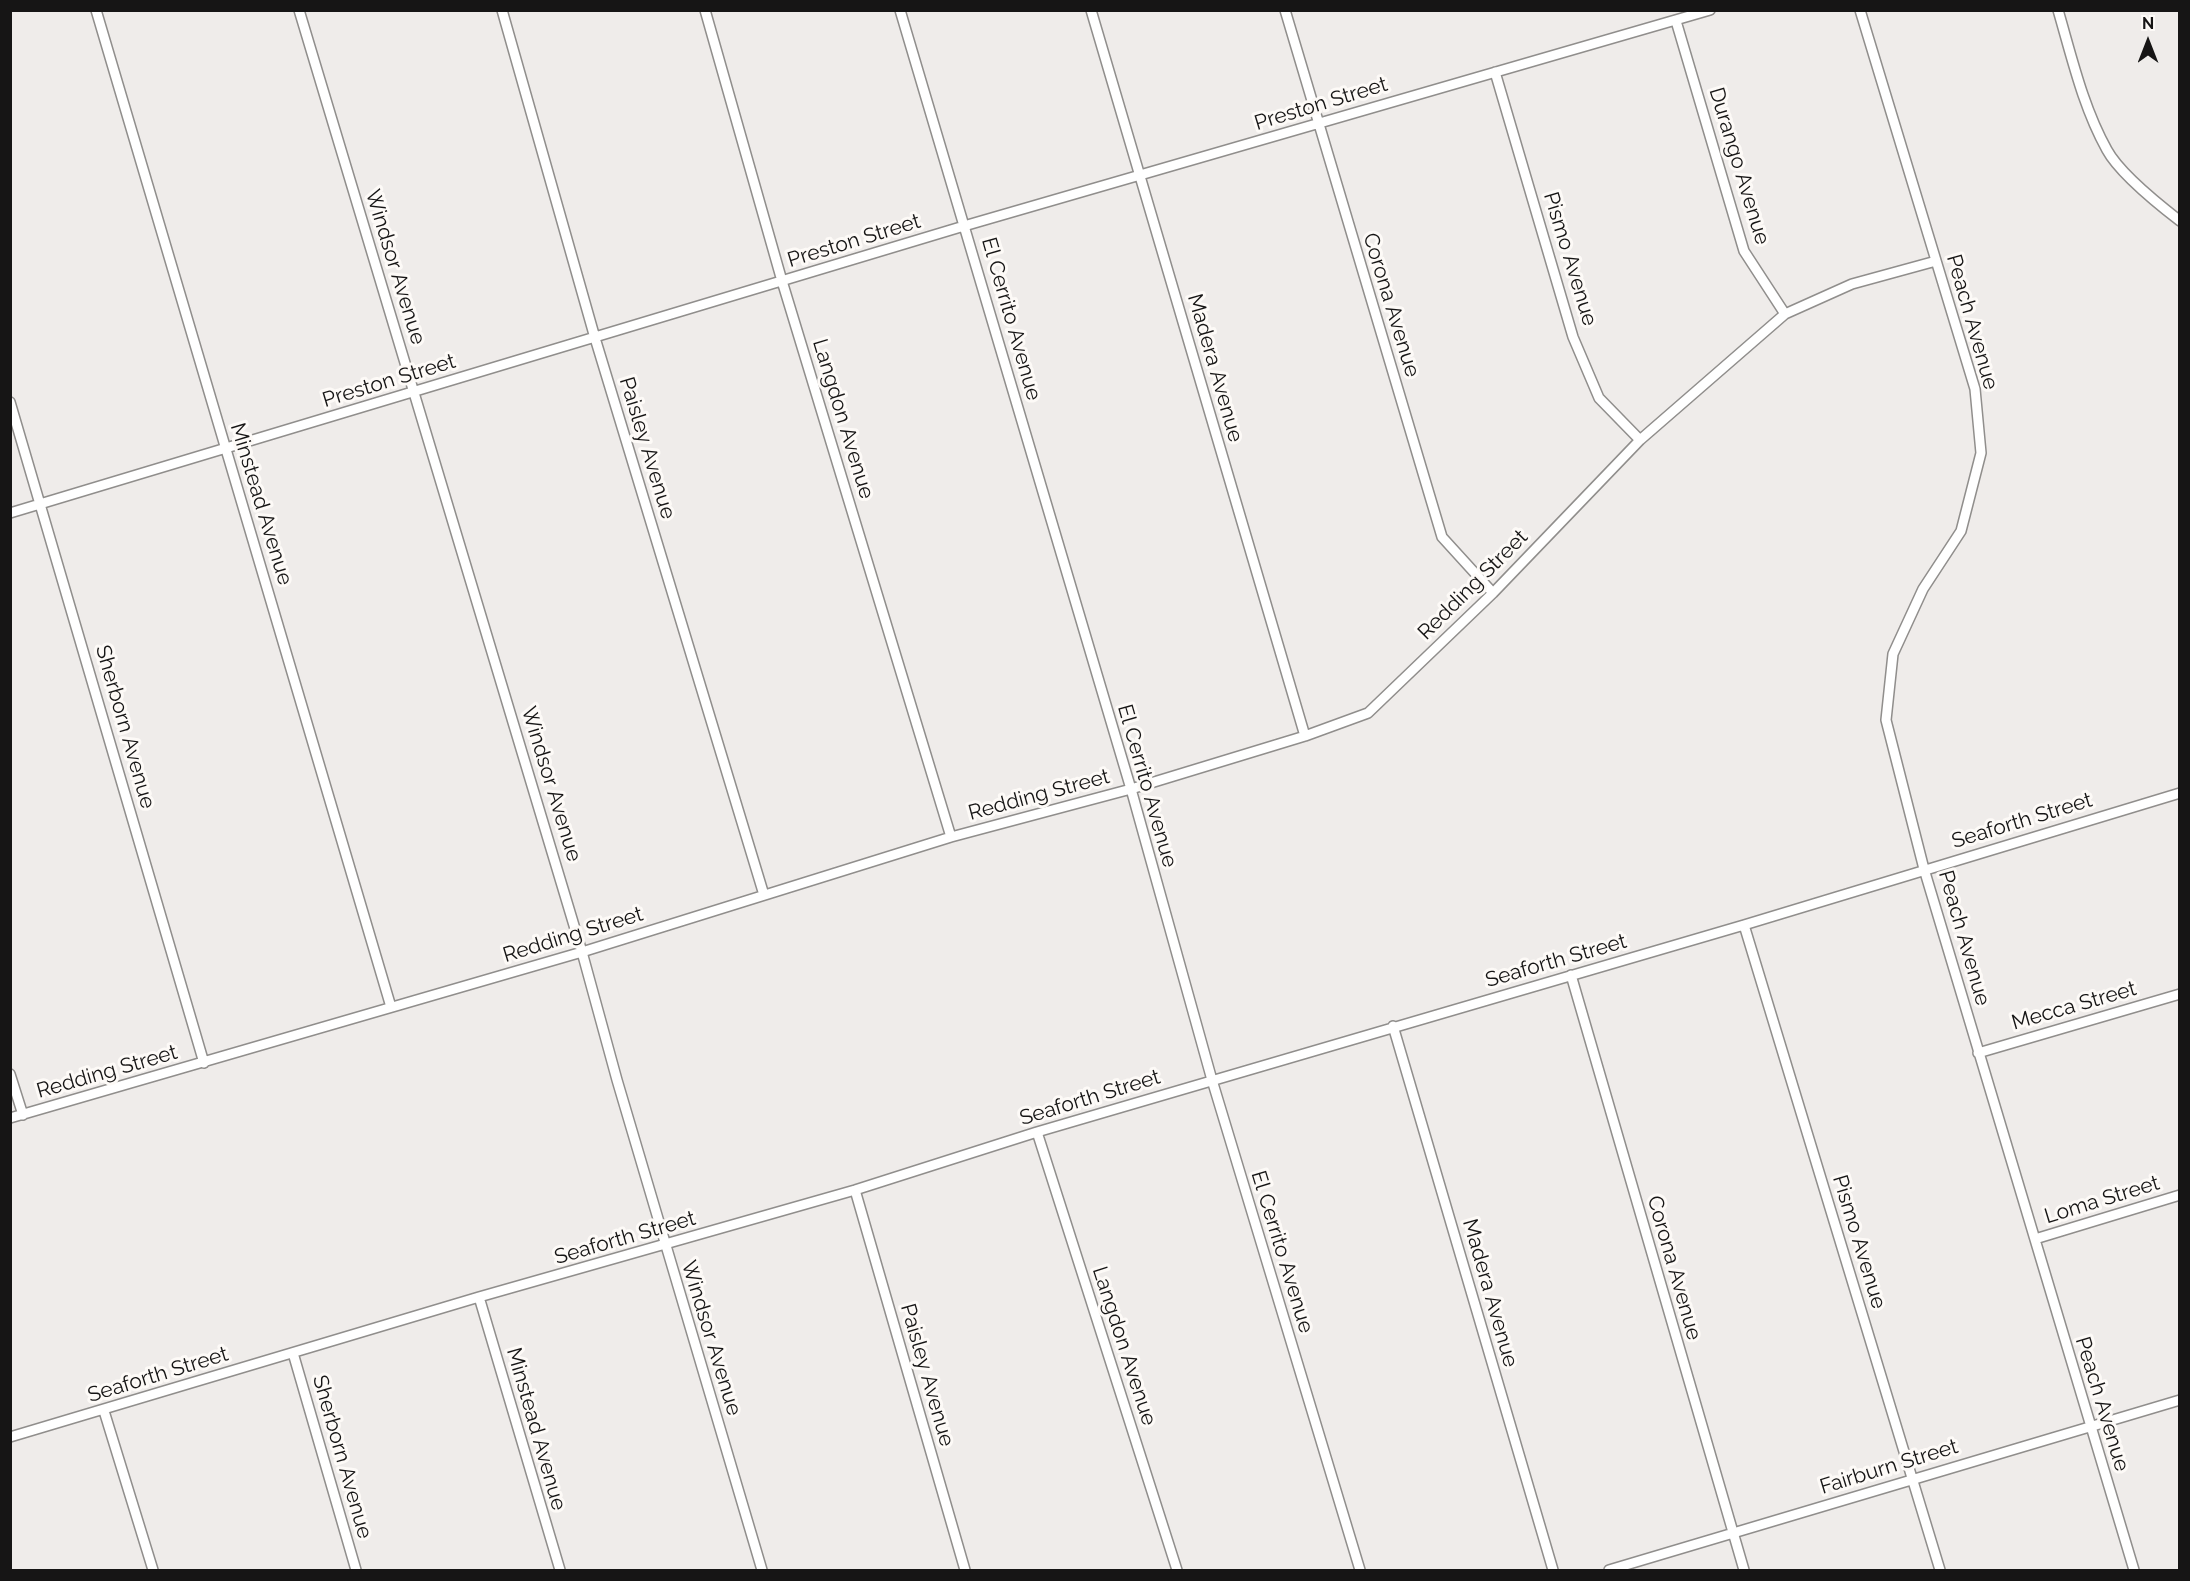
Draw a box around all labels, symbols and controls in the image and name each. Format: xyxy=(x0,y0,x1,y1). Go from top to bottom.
north arrow xyxy=(2118,12,2178,72)
text: N xyxy=(2142,14,2154,33)
street label: Preston Street xyxy=(1251,72,1391,136)
street label: Durango Avenue xyxy=(1703,84,1775,248)
street label: Windsor Avenue xyxy=(359,186,431,348)
street label: Pismo Avenue xyxy=(1538,189,1602,329)
street label: Preston Street xyxy=(784,209,924,273)
street label: Corona Avenue xyxy=(1357,230,1425,380)
street label: El Cerrito Avenue xyxy=(976,235,1046,403)
street label: Peach Avenue xyxy=(1941,252,2003,392)
street label: Madera Avenue xyxy=(1182,291,1248,445)
street label: Langdon Avenue xyxy=(807,336,879,502)
street label: Preston Street xyxy=(319,349,459,413)
street label: Paisley Avenue xyxy=(613,374,681,522)
street label: Minstead Avenue xyxy=(224,420,298,588)
street label: Redding Street xyxy=(1413,525,1533,645)
street label: Sherborn Avenue xyxy=(90,642,160,812)
street label: El Cerrito Avenue xyxy=(1112,702,1182,870)
street label: Windsor Avenue xyxy=(515,703,587,865)
street label: Redding Street xyxy=(966,764,1112,826)
street label: Seaforth Street xyxy=(1949,788,2095,854)
street label: Peach Avenue xyxy=(1933,868,1995,1008)
street label: Redding Street xyxy=(500,902,646,968)
street label: Seaforth Street xyxy=(1482,929,1630,993)
street label: Mecca Street xyxy=(2009,976,2139,1036)
street label: Redding Street xyxy=(34,1040,180,1104)
street label: Seaforth Street xyxy=(1017,1065,1163,1131)
street label: El Cerrito Avenue xyxy=(1245,1168,1319,1336)
street label: Loma Street xyxy=(2042,1171,2162,1229)
street label: Pismo Avenue xyxy=(1827,1172,1891,1312)
street label: Corona Avenue xyxy=(1641,1193,1707,1343)
street label: Seaforth Street xyxy=(551,1206,699,1270)
street label: Madera Avenue xyxy=(1457,1216,1523,1370)
street label: Windsor Avenue xyxy=(675,1257,747,1419)
street label: Langdon Avenue xyxy=(1086,1263,1162,1429)
street label: Paisley Avenue xyxy=(895,1301,959,1449)
street label: Peach Avenue xyxy=(2070,1334,2134,1474)
street label: Seaforth Street xyxy=(85,1342,231,1408)
street label: Minstead Avenue xyxy=(501,1345,571,1513)
street label: Sherborn Avenue xyxy=(307,1372,377,1542)
street label: Fairburn Street xyxy=(1817,1434,1961,1500)

